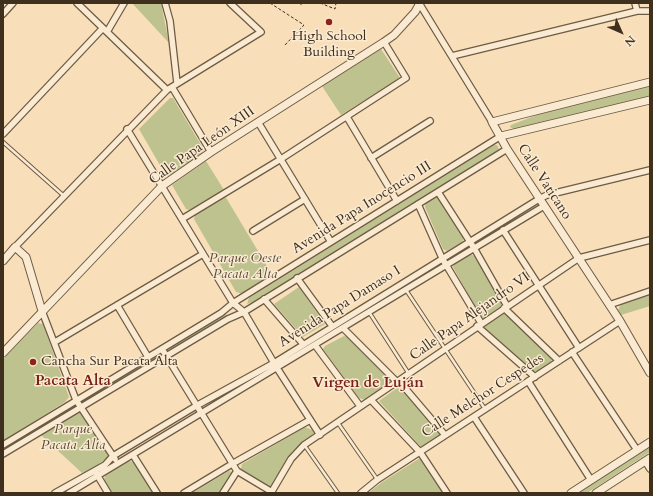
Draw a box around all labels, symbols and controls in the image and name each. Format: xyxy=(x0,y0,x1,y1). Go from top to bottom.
north arrow xyxy=(601,12,641,52)
marker: High School Building xyxy=(324,17,334,27)
place label: High School Building xyxy=(292,29,366,62)
text: N xyxy=(621,32,639,50)
street label: Calle Papa León XIII xyxy=(146,103,258,189)
street label: Calle Vaticano xyxy=(513,141,575,223)
street label: Avenida Papa Inocencio III xyxy=(289,158,435,258)
park label: Parque Oeste Pacata Alta xyxy=(209,251,281,284)
street label: Avenida Papa Damaso I xyxy=(276,263,404,351)
street label: Calle Papa Alejandro VI xyxy=(407,269,533,365)
street label: Calle Melchor Cespedes xyxy=(419,350,547,442)
place label: Cancha Sur Pacata Alta xyxy=(41,354,178,370)
marker: Cancha Sur Pacata Alta xyxy=(28,357,38,367)
district label: Pacata Alta xyxy=(35,373,111,391)
district label: Virgen de Luján xyxy=(312,375,424,393)
park label: Parque Pacata Alta xyxy=(41,422,105,454)

